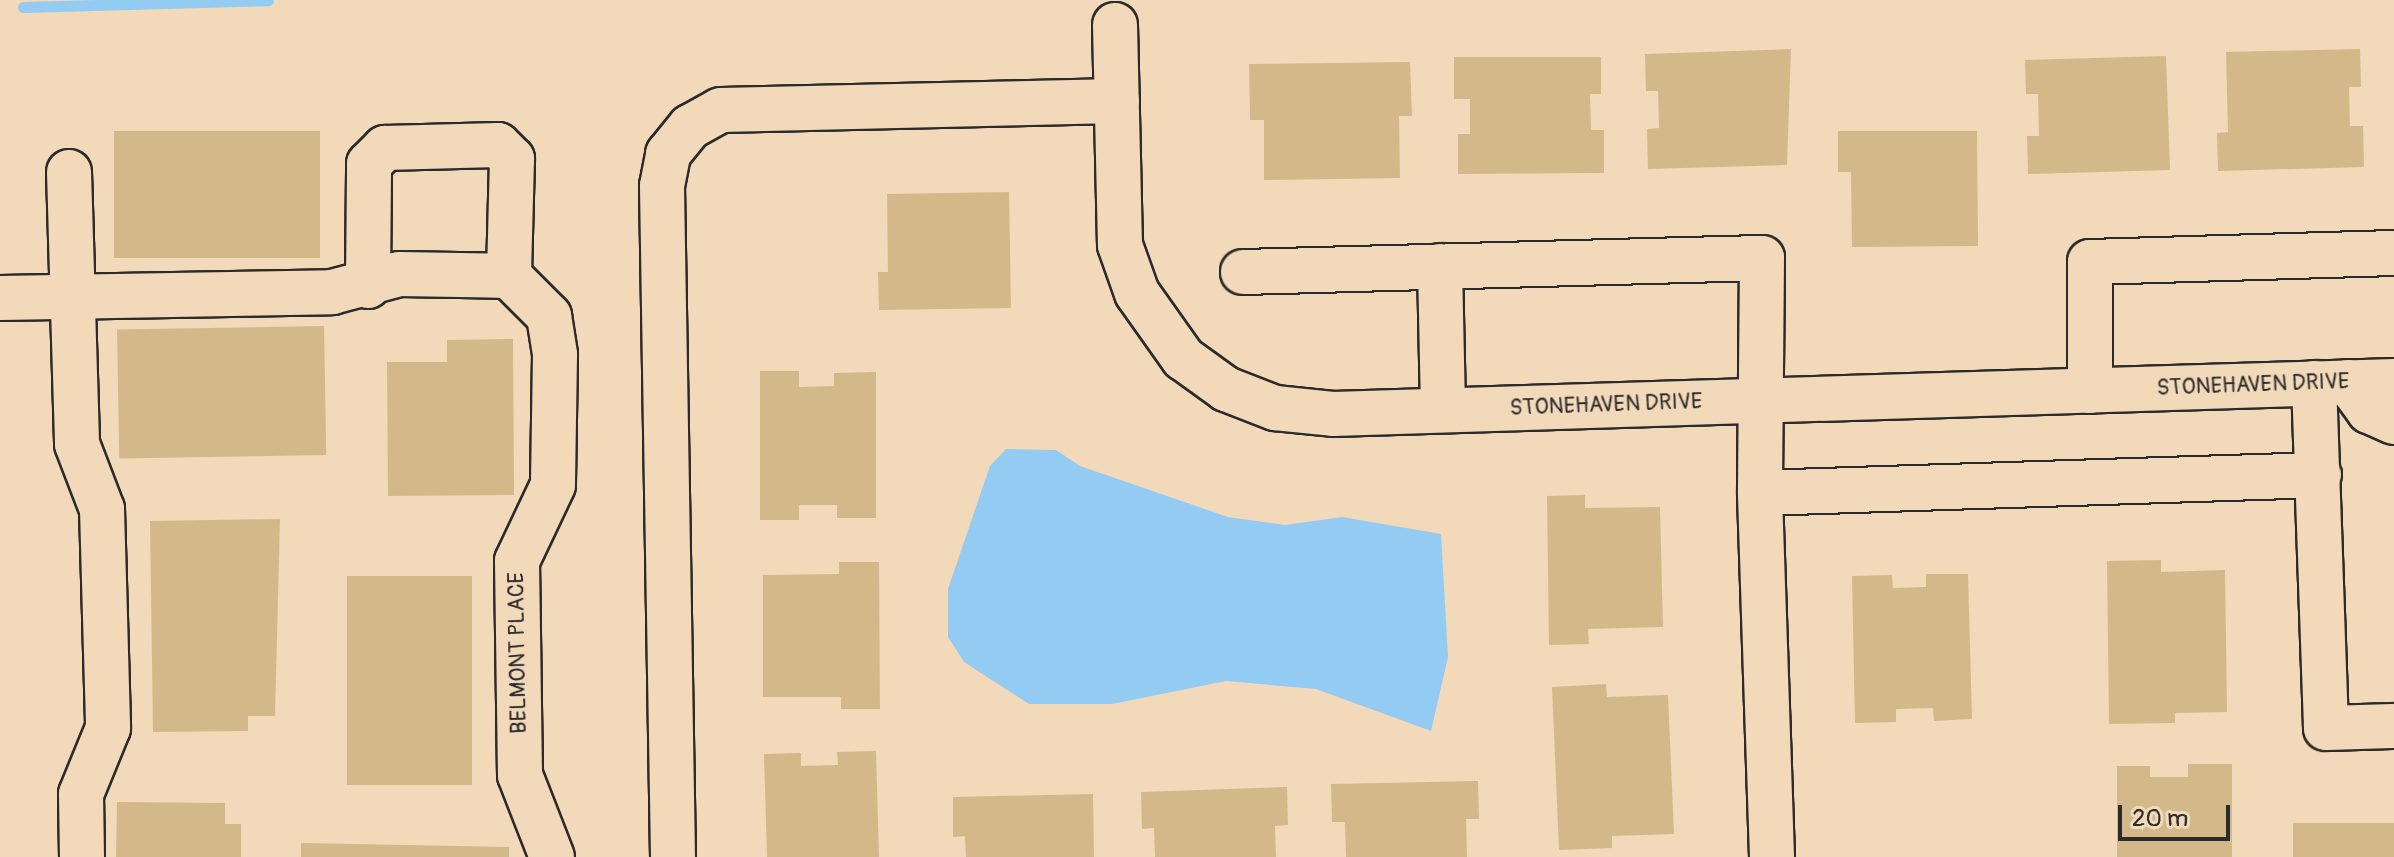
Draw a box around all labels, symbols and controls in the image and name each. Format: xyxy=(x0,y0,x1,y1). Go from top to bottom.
street label: STONEHAVEN DRIVE xyxy=(2156,368,2350,402)
street label: STONEHAVEN DRIVE xyxy=(1509,388,1703,422)
street label: BELMONT PLACE xyxy=(503,572,533,734)
scale bar xyxy=(2122,789,2234,839)
text: 20 m xyxy=(2132,804,2188,833)

